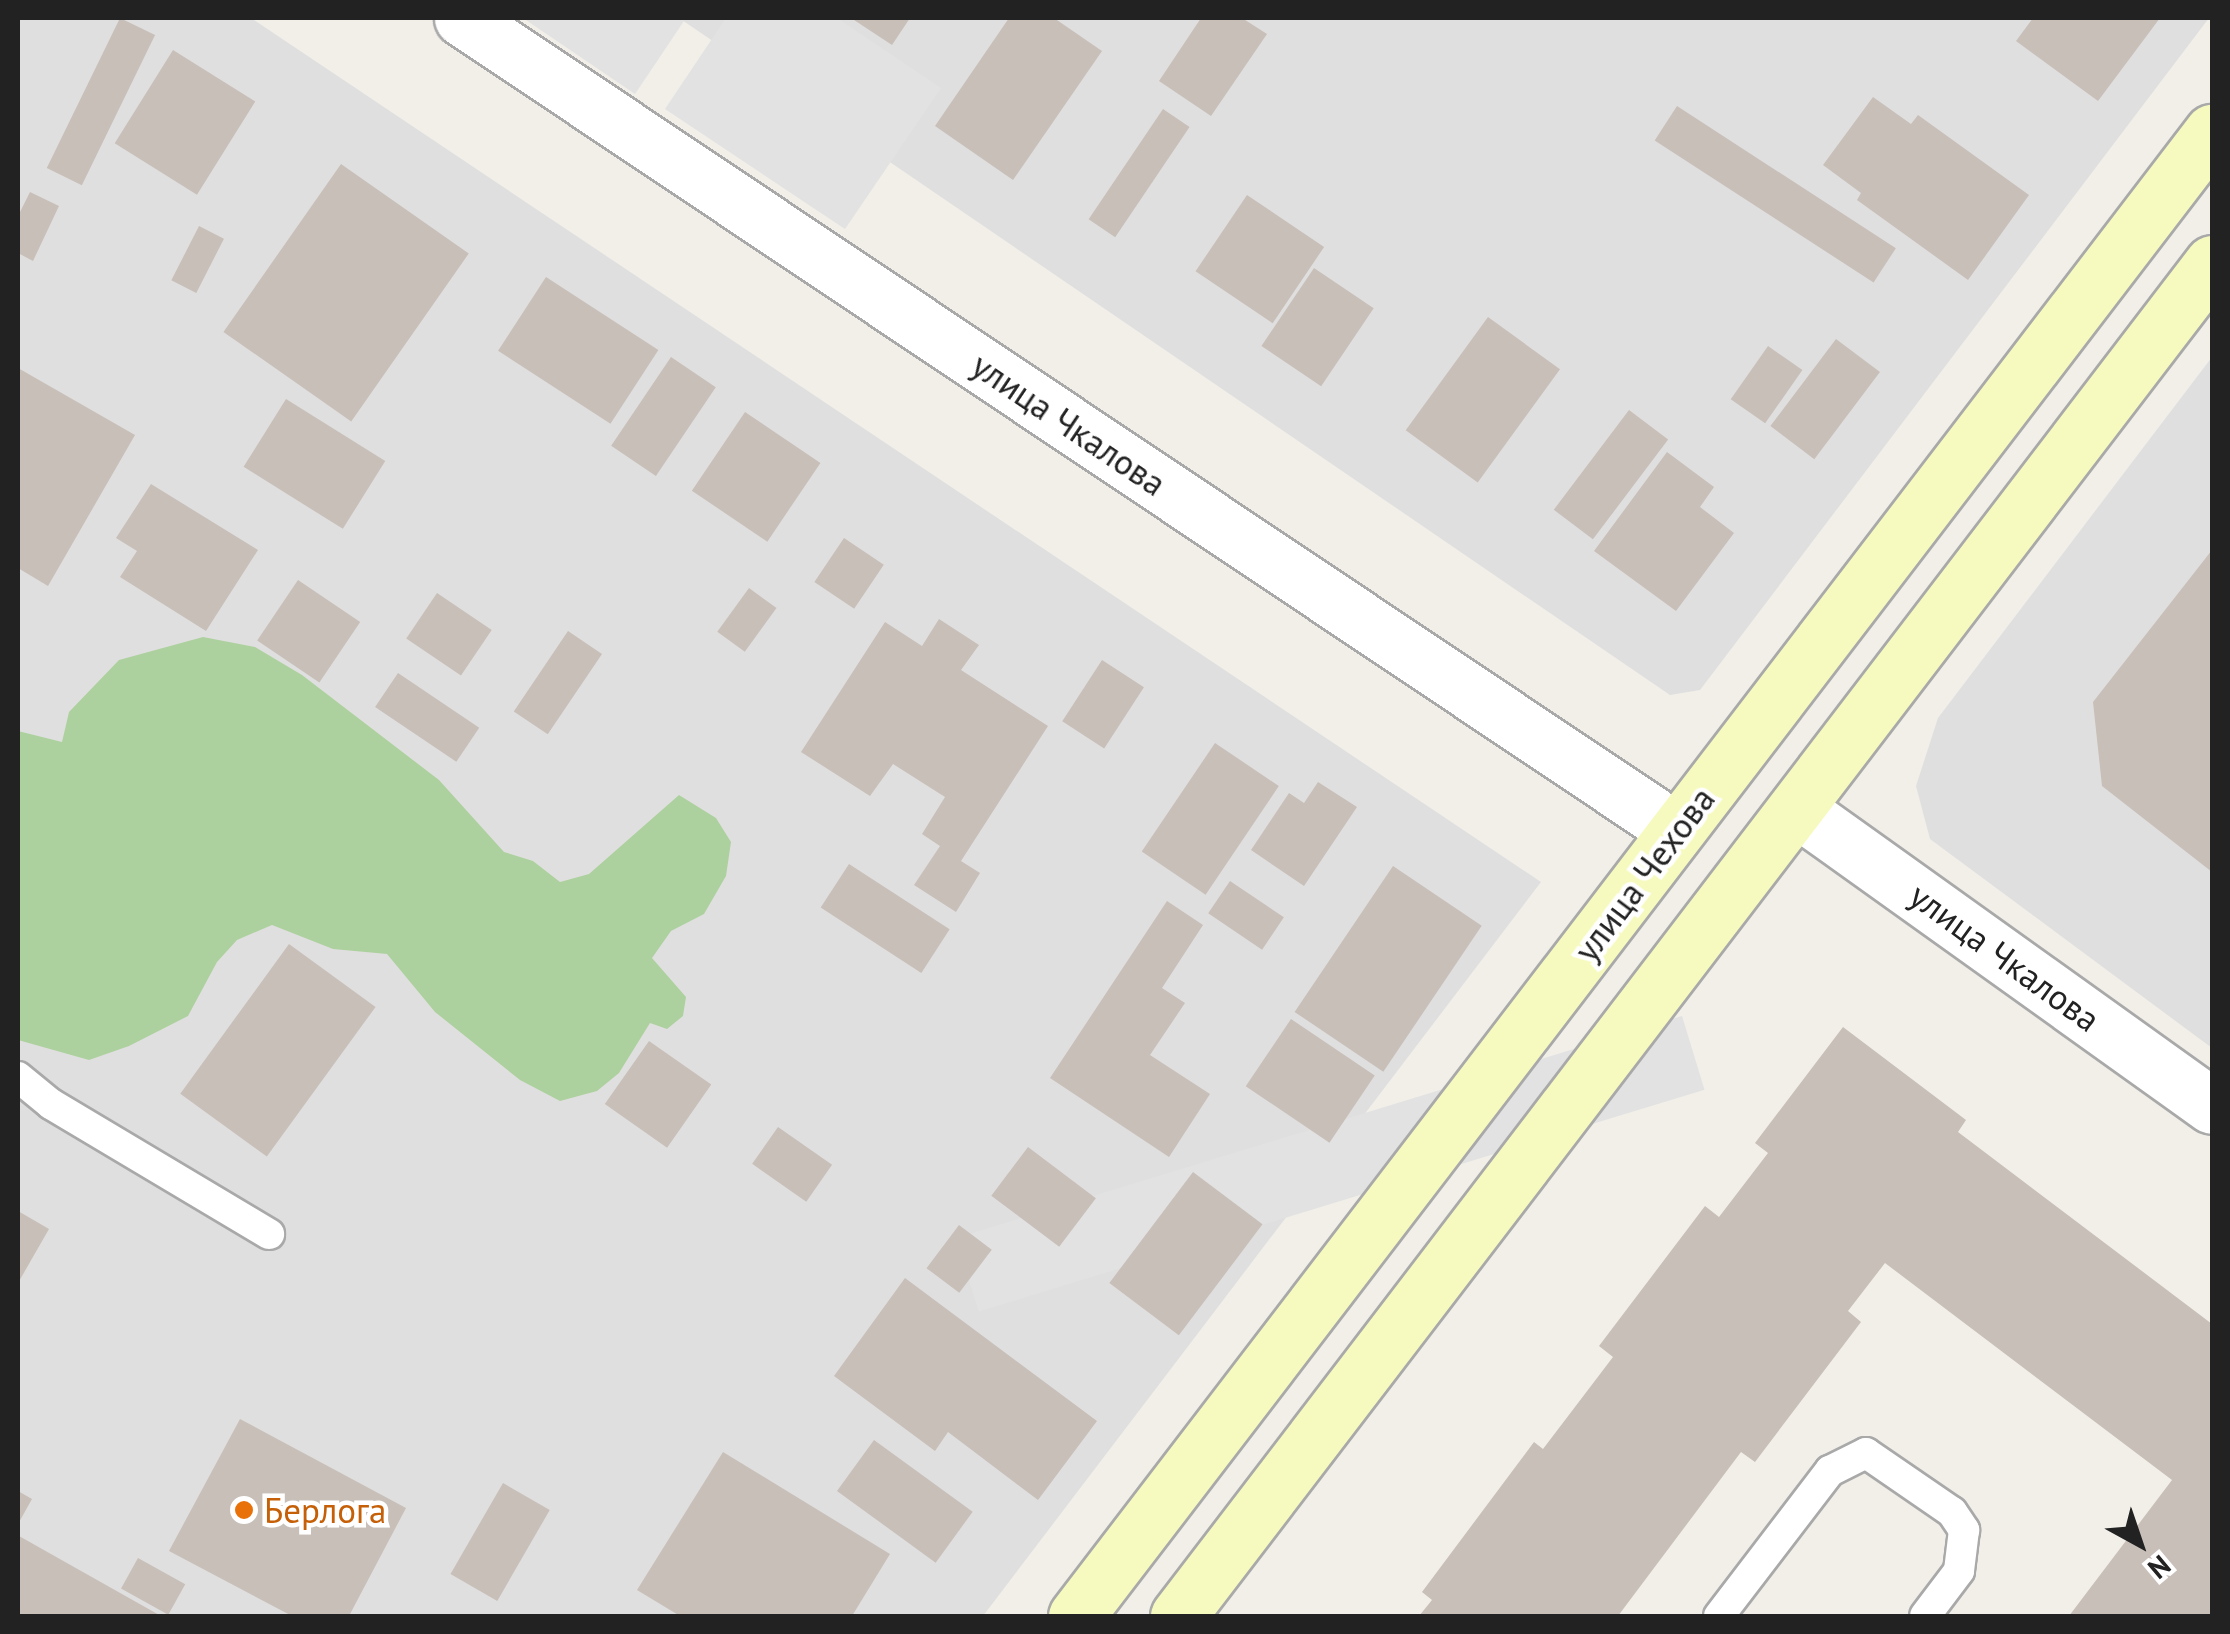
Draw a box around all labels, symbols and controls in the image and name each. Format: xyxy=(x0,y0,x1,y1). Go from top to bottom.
street label: улица Чкалова xyxy=(964,344,1174,504)
street label: улица Чехова xyxy=(1565,779,1723,969)
street label: улица Чкалова xyxy=(1902,874,2108,1040)
place label: Берлога xyxy=(264,1489,386,1531)
north arrow xyxy=(2090,1494,2190,1594)
marker: Берлога xyxy=(233,1499,255,1521)
text: N xyxy=(2141,1547,2179,1587)

